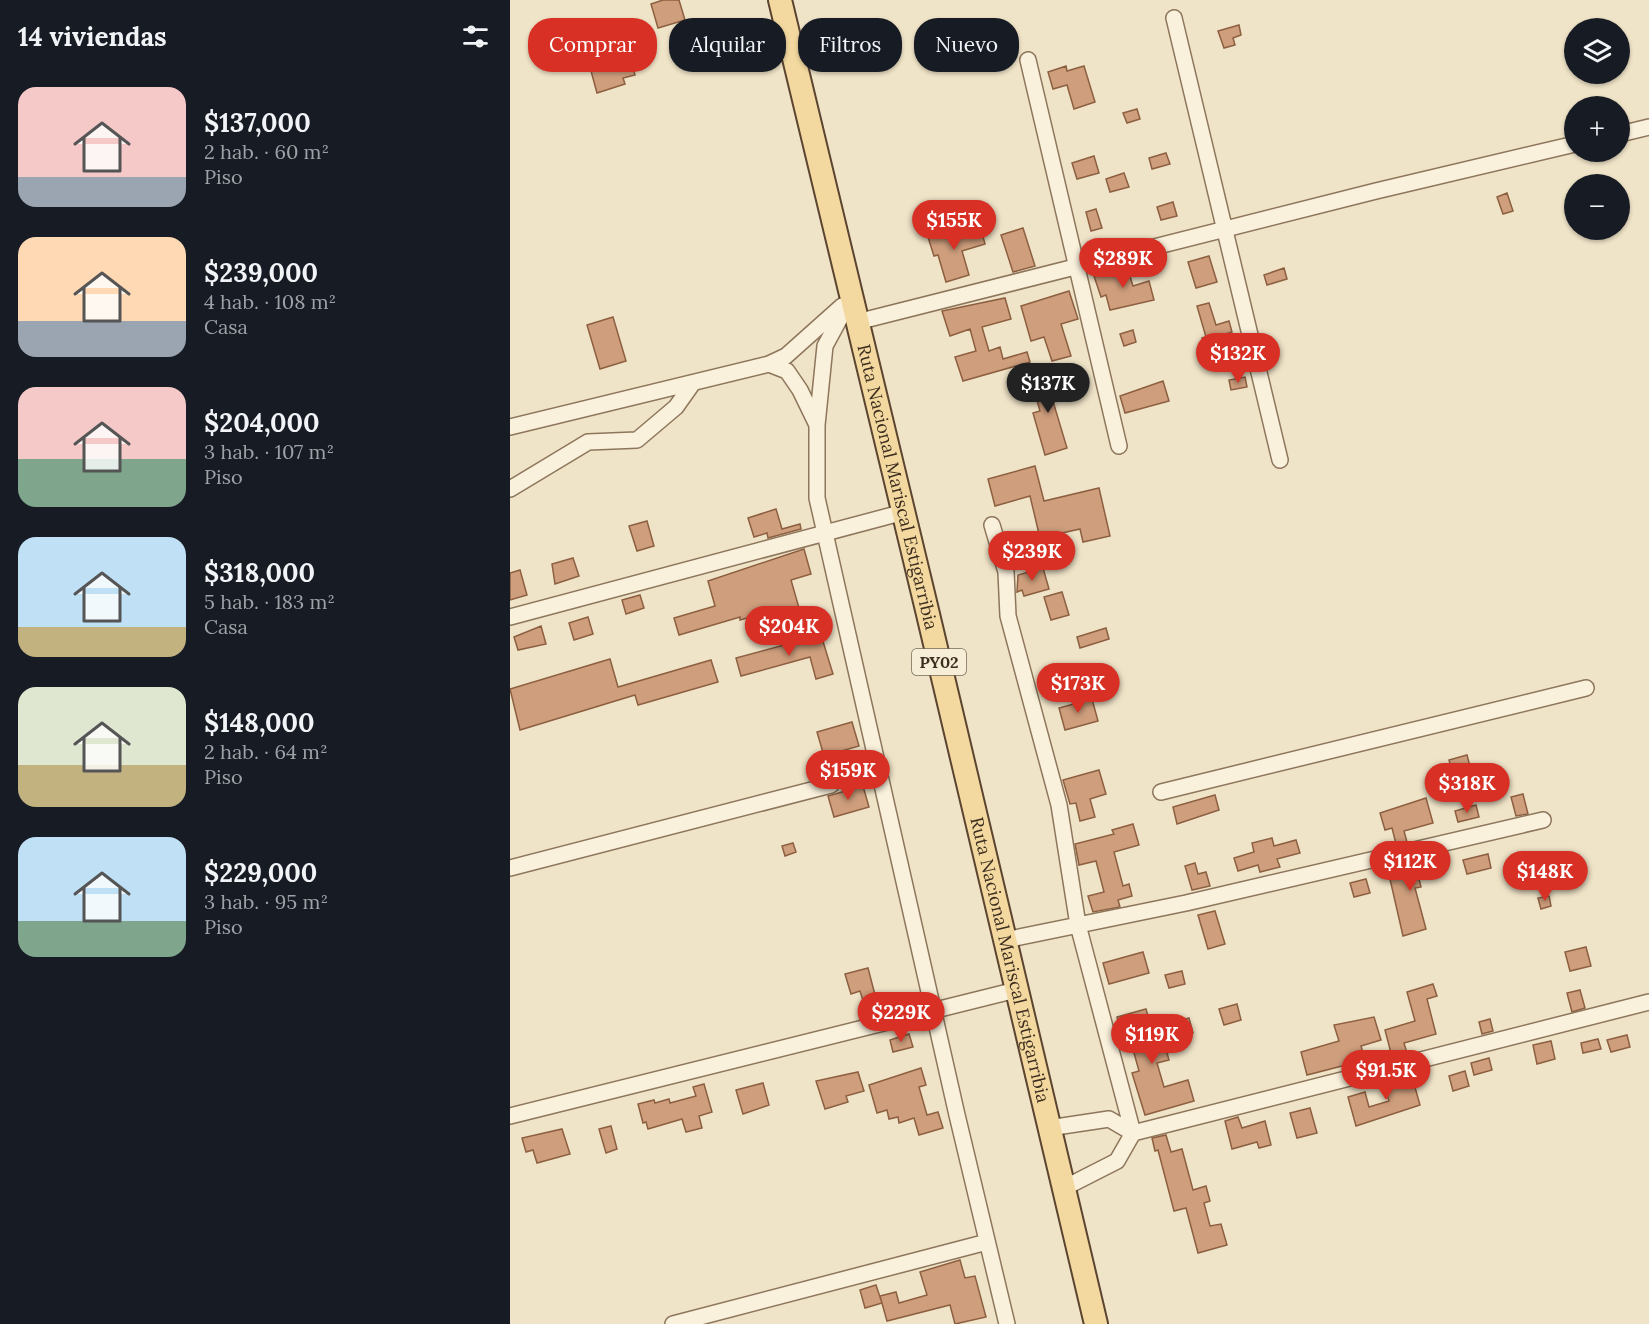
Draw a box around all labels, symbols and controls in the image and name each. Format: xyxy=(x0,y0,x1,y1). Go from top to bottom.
chip: Comprar xyxy=(528,18,657,72)
chip: Alquilar xyxy=(669,18,786,72)
chip: Filtros xyxy=(798,18,902,72)
chip: Nuevo xyxy=(914,18,1019,72)
map controls xyxy=(1564,18,1630,240)
button: layers xyxy=(1564,18,1630,84)
text: 14 viviendas xyxy=(18,20,167,53)
icon: filters xyxy=(459,20,492,53)
button: + xyxy=(1564,96,1630,162)
text: $137,000 xyxy=(204,106,311,139)
icon: home xyxy=(66,111,138,183)
text: 2 hab. · 60 m² xyxy=(204,139,329,164)
text: Piso xyxy=(204,164,243,189)
button: − xyxy=(1564,174,1630,240)
pin: $155K xyxy=(912,200,996,251)
text: $155K xyxy=(926,207,982,232)
pin: $289K xyxy=(1081,238,1165,289)
text: $289K xyxy=(1093,245,1153,270)
text: $239,000 xyxy=(204,256,318,289)
icon: home xyxy=(66,261,138,333)
text: 4 hab. · 108 m² xyxy=(204,289,336,314)
text: Casa xyxy=(204,314,248,339)
pin: $132K xyxy=(1196,333,1280,384)
text: $132K xyxy=(1210,340,1266,365)
street label: Ruta Nacional Mariscal Estigarribia xyxy=(852,342,943,632)
pin: $137K xyxy=(1006,363,1090,414)
text: $137K xyxy=(1021,370,1075,395)
text: $204,000 xyxy=(204,406,320,439)
icon: home xyxy=(66,411,138,483)
text: 3 hab. · 107 m² xyxy=(204,439,334,464)
text: Piso xyxy=(204,464,243,489)
pin: $239K xyxy=(990,531,1074,582)
text: $239K xyxy=(1002,538,1062,563)
text: $318,000 xyxy=(204,556,315,589)
icon: home xyxy=(66,561,138,633)
text: 5 hab. · 183 m² xyxy=(204,589,335,614)
pin: $204K xyxy=(747,606,831,657)
text: $204K xyxy=(759,613,819,638)
text: Casa xyxy=(204,614,248,639)
road number: PY02 xyxy=(912,649,966,675)
pin: $173K xyxy=(1036,663,1120,714)
text: $173K xyxy=(1051,670,1105,695)
text: $148,000 xyxy=(204,706,315,739)
icon: home xyxy=(66,711,138,783)
text: 2 hab. · 64 m² xyxy=(204,739,328,764)
pin: $159K xyxy=(806,750,890,801)
text: $159K xyxy=(820,757,876,782)
pin: $318K xyxy=(1425,763,1509,814)
text: Piso xyxy=(204,764,243,789)
text: $318K xyxy=(1439,770,1495,795)
street label: Ruta Nacional Mariscal Estigarribia xyxy=(965,815,1055,1105)
pin: $112K xyxy=(1368,841,1452,892)
text: $112K xyxy=(1384,848,1436,873)
pin: $148K xyxy=(1503,851,1587,902)
text: $229,000 xyxy=(204,856,317,889)
text: $148K xyxy=(1517,858,1573,883)
icon: home xyxy=(66,861,138,933)
text: 3 hab. · 95 m² xyxy=(204,889,328,914)
text: Piso xyxy=(204,914,243,939)
pin: $229K xyxy=(859,992,943,1043)
text: $229K xyxy=(872,999,930,1024)
pin: $119K xyxy=(1110,1014,1194,1065)
text: $119K xyxy=(1125,1021,1179,1046)
pin: $91.5K xyxy=(1337,1050,1435,1101)
text: $91.5K xyxy=(1355,1057,1417,1082)

